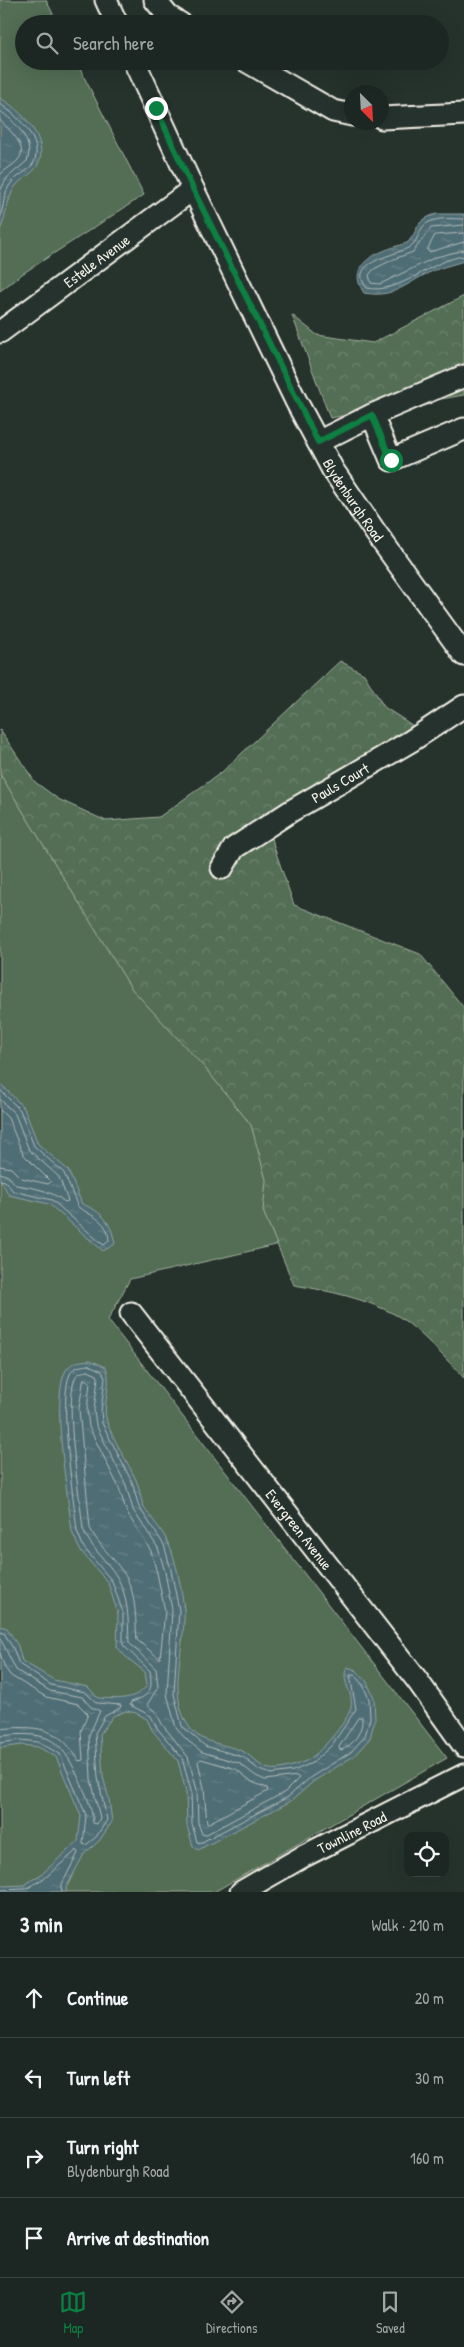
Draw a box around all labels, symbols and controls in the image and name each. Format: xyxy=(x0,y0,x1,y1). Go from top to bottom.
search box xyxy=(15,15,449,70)
icon: search xyxy=(33,29,61,57)
text: Search here xyxy=(73,30,154,56)
north arrow xyxy=(344,85,389,130)
route end xyxy=(145,97,168,120)
street label: Estelle Avenue xyxy=(59,229,134,292)
route start xyxy=(380,449,403,472)
street label: Blydenburgh Road xyxy=(318,455,389,545)
street label: Pauls Court xyxy=(307,757,373,808)
street label: Evergreen Avenue xyxy=(261,1484,338,1574)
street label: Townline Road xyxy=(313,1805,390,1858)
map controls xyxy=(404,1832,449,1877)
button: locate xyxy=(404,1832,449,1877)
text: 3 min xyxy=(20,1910,63,1939)
text: Walk · 210 m xyxy=(371,1914,444,1936)
icon: ahead xyxy=(20,1984,48,2012)
text: Continue xyxy=(67,1985,128,2011)
text: 20 m xyxy=(415,1987,444,2009)
icon: left xyxy=(20,2064,48,2092)
text: Turn left xyxy=(67,2065,130,2091)
text: 30 m xyxy=(415,2067,444,2089)
text: Turn right xyxy=(67,2134,138,2160)
icon: right xyxy=(20,2144,48,2172)
text: 160 m xyxy=(410,2147,444,2169)
text: Blydenburgh Road xyxy=(67,2160,169,2182)
icon: arrive xyxy=(20,2224,48,2252)
text: Arrive at destination xyxy=(67,2225,209,2251)
tab: Map xyxy=(59,2288,87,2337)
tab: Directions xyxy=(206,2288,257,2337)
tab: Saved xyxy=(376,2288,405,2337)

